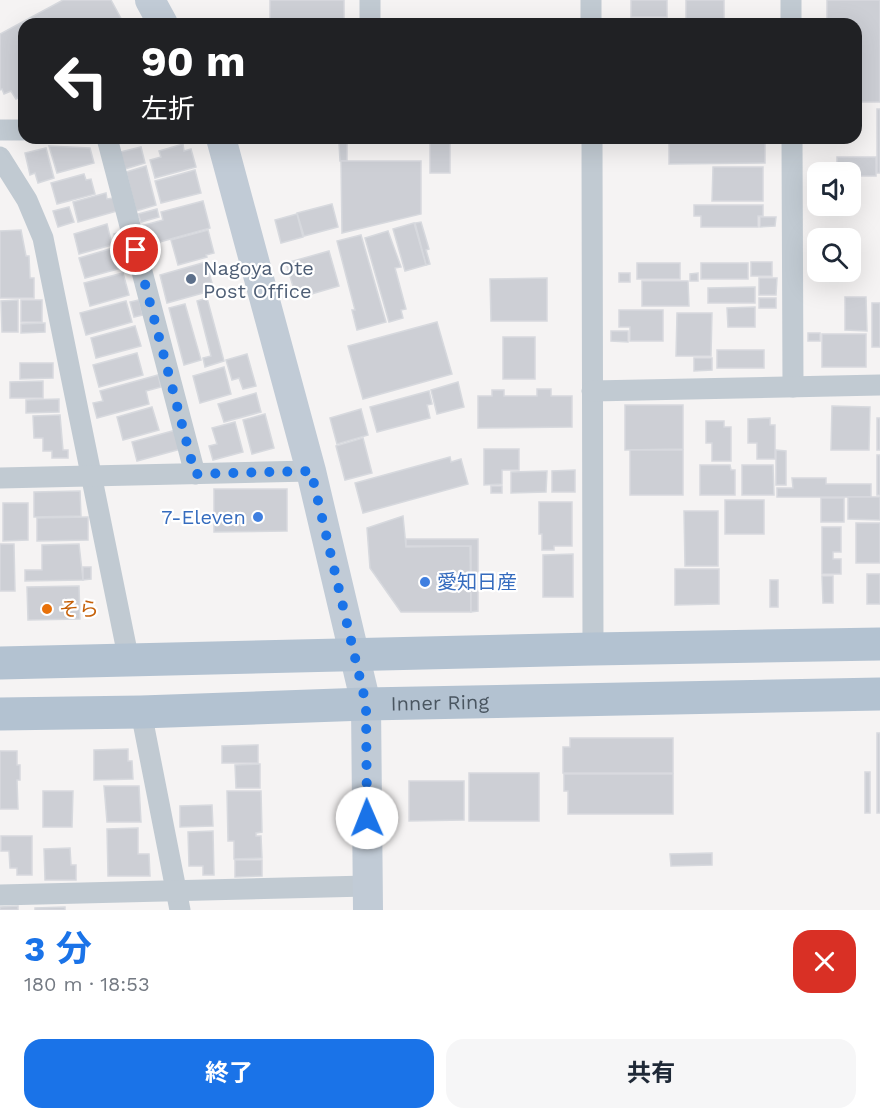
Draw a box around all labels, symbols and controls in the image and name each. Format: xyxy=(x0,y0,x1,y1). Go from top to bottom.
text: 90 m xyxy=(141,37,245,86)
icon: left xyxy=(42,42,120,120)
text: 左折 xyxy=(141,93,195,125)
map controls xyxy=(807,162,861,282)
button: sound xyxy=(807,162,861,216)
pin xyxy=(110,224,161,275)
button: search xyxy=(807,228,861,282)
icon: arrive xyxy=(119,233,152,266)
place label: Nagoya Ote Post Office xyxy=(203,256,314,303)
marker: Nagoya Ote Post Office xyxy=(184,272,198,286)
place label: 7-Eleven xyxy=(161,505,246,529)
marker: 7-Eleven xyxy=(251,510,265,524)
place label: 愛知日産 xyxy=(437,570,517,594)
marker: 愛知日産 xyxy=(418,575,432,589)
place label: そら xyxy=(59,597,99,621)
marker: そら xyxy=(40,602,54,616)
street label: Inner Ring xyxy=(390,690,490,716)
position arrow xyxy=(335,786,399,850)
text: 3 分 xyxy=(24,928,92,970)
button: close xyxy=(793,930,856,993)
text: 180 m · 18:53 xyxy=(24,972,150,996)
button: 終了 xyxy=(24,1039,434,1108)
button: 共有 xyxy=(446,1039,856,1108)

